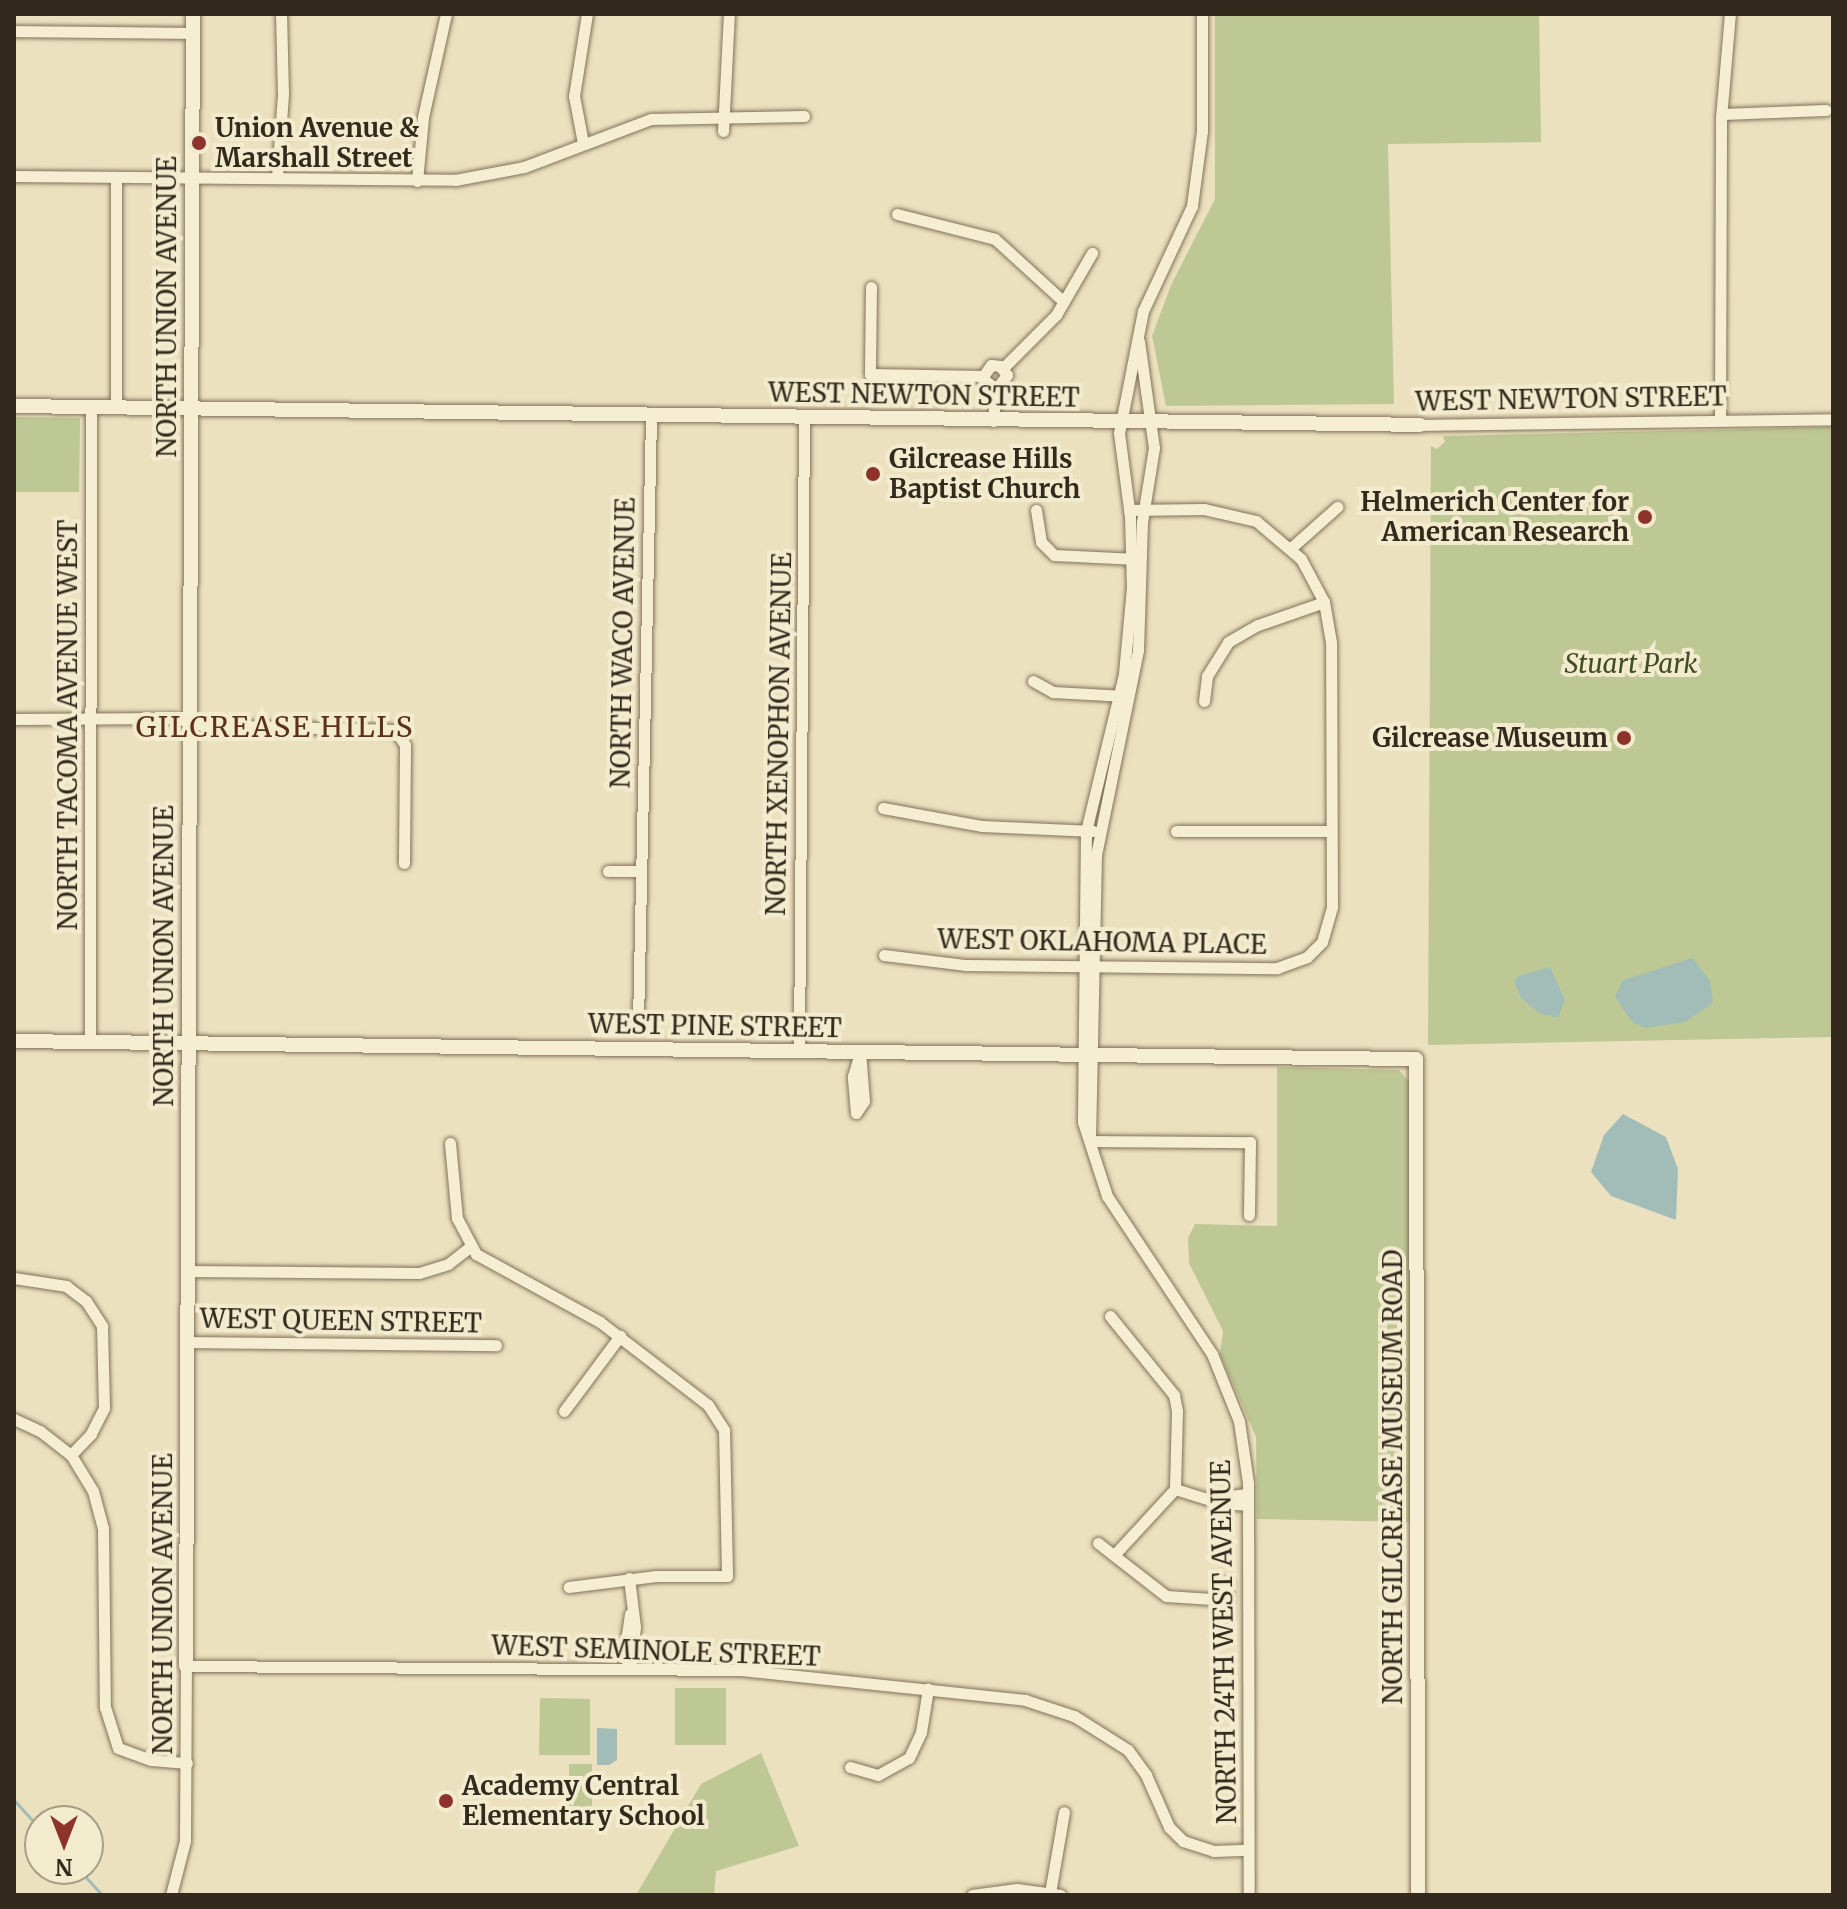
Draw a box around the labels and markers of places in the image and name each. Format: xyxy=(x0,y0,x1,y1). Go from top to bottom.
place label: Union Avenue & Marshall Street xyxy=(215,112,419,174)
marker: Union Avenue & Marshall Street xyxy=(190,134,208,152)
place label: Gilcrease Hills Baptist Church xyxy=(889,443,1080,504)
marker: Gilcrease Hills Baptist Church xyxy=(864,465,882,483)
place label: Helmerich Center for American Research xyxy=(1360,486,1629,548)
marker: Helmerich Center for American Research xyxy=(1636,508,1654,526)
place label: Gilcrease Museum xyxy=(1372,722,1608,754)
marker: Gilcrease Museum xyxy=(1615,729,1633,747)
place label: Academy Central Elementary School xyxy=(462,1770,705,1832)
marker: Academy Central Elementary School xyxy=(437,1792,455,1810)

